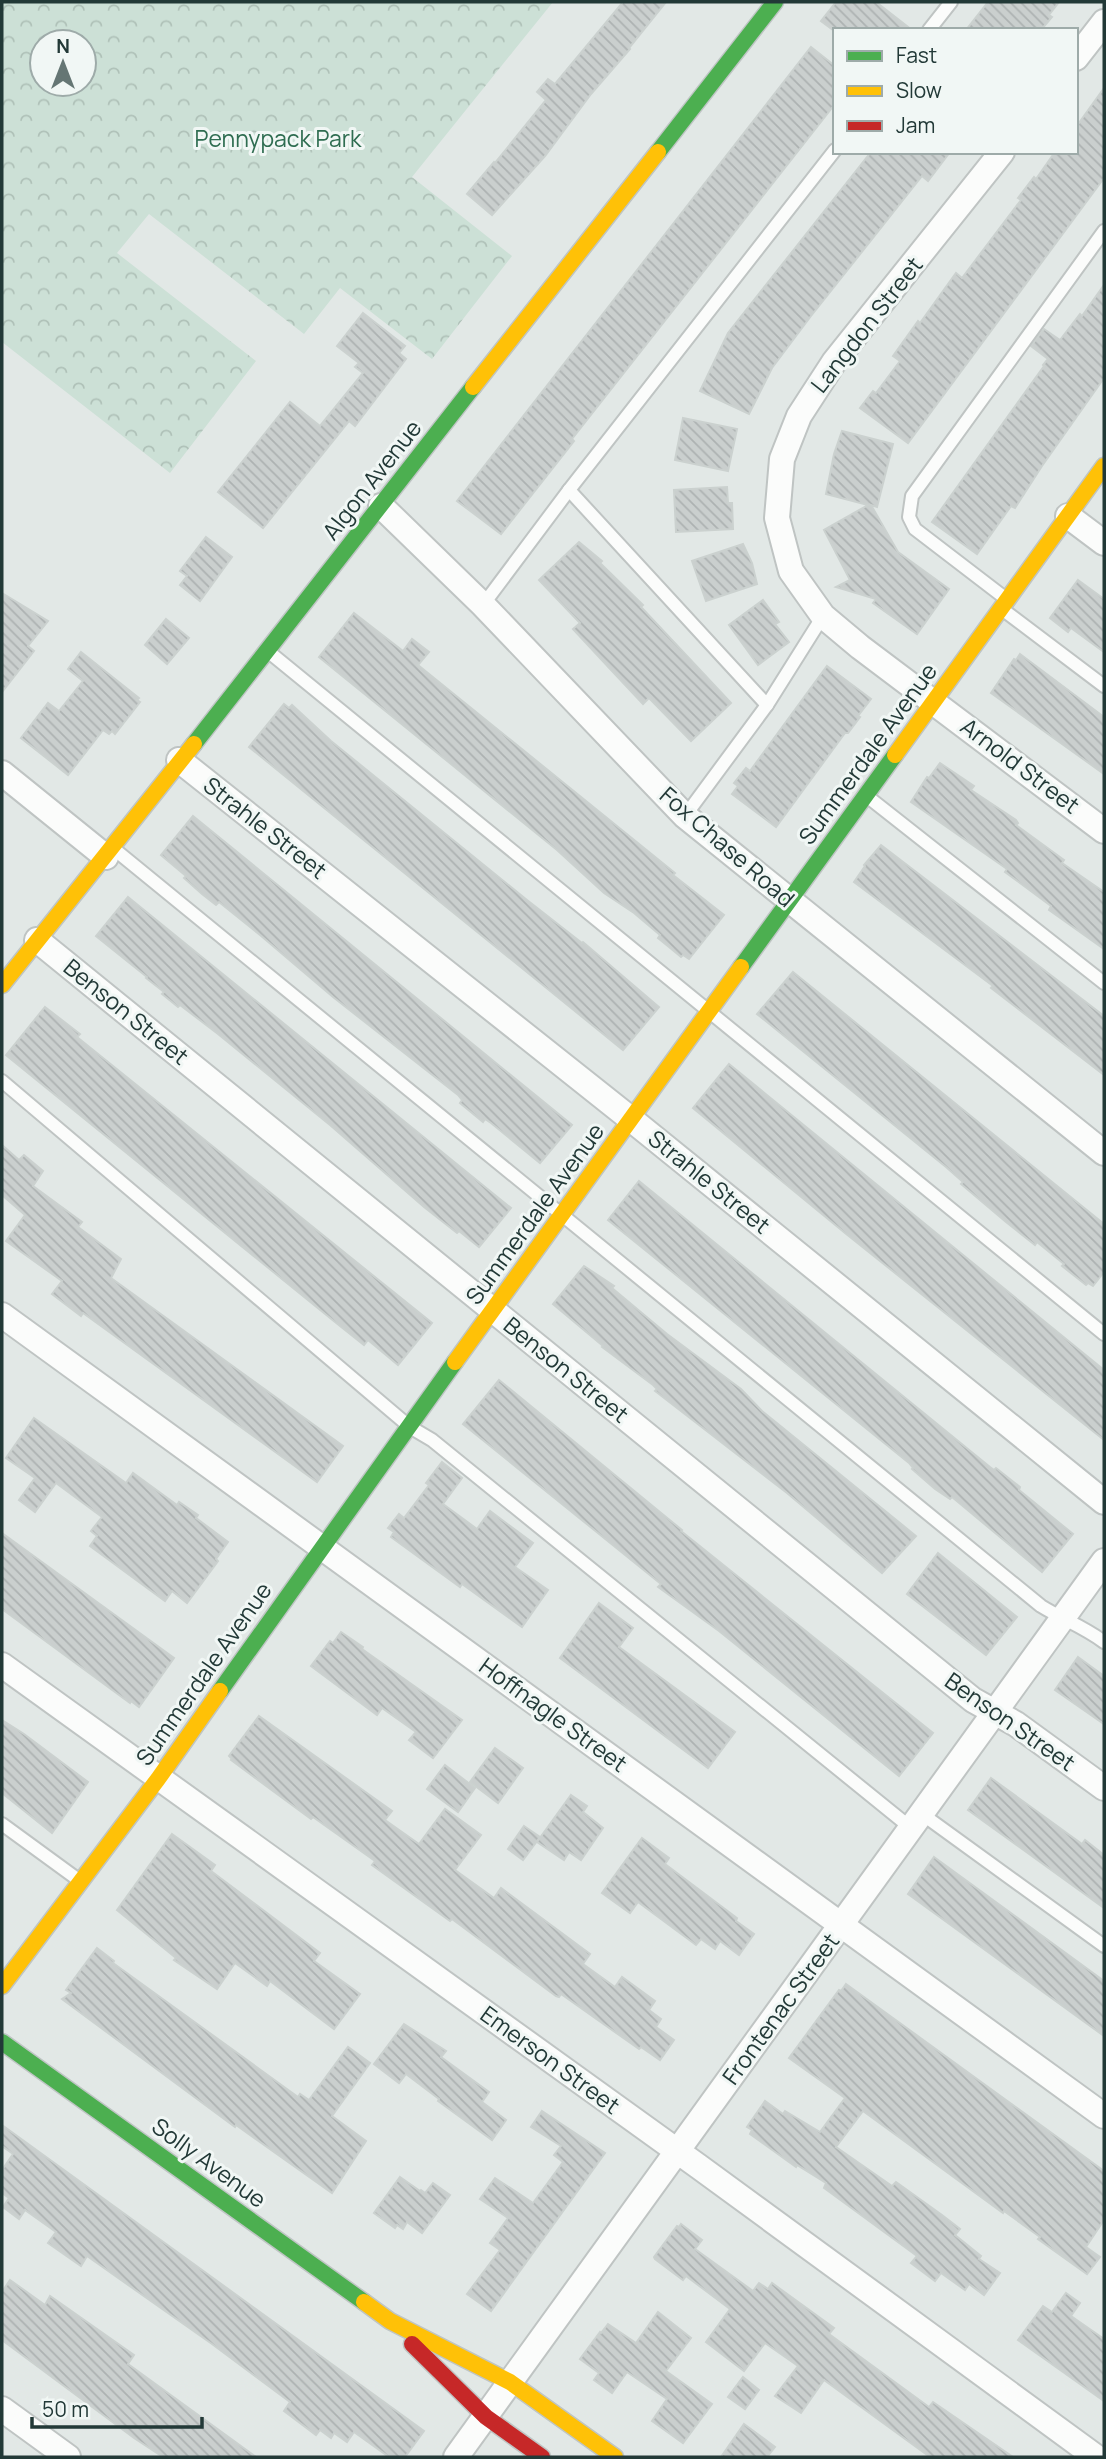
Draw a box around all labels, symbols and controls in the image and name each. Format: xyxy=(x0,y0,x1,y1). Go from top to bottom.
north arrow xyxy=(28,28,98,98)
legend xyxy=(833,28,1078,154)
text: N xyxy=(56,33,70,59)
text: Fast xyxy=(896,41,937,69)
text: Slow xyxy=(896,76,942,104)
text: Jam xyxy=(896,111,935,139)
park label: Pennypack Park xyxy=(195,122,362,154)
street label: Langdon Street xyxy=(803,250,930,399)
street label: Algon Avenue xyxy=(314,413,428,546)
street label: Summerdale Avenue xyxy=(791,656,944,851)
street label: Arnold Street xyxy=(955,710,1087,820)
street label: Strahle Street xyxy=(197,769,334,886)
street label: Fox Chase Road xyxy=(653,779,802,914)
street label: Benson Street xyxy=(57,951,196,1072)
street label: Summerdale Avenue xyxy=(458,1116,611,1311)
street label: Strahle Street xyxy=(642,1122,777,1240)
street label: Benson Street xyxy=(497,1309,636,1430)
street label: Summerdale Avenue xyxy=(128,1575,278,1771)
street label: Hoffnagle Street xyxy=(473,1650,634,1779)
street label: Benson Street xyxy=(939,1664,1082,1778)
street label: Frontenac Street xyxy=(714,1926,846,2091)
street label: Emerson Street xyxy=(474,1998,627,2121)
street label: Solly Avenue xyxy=(146,2110,273,2215)
scale bar xyxy=(32,2386,201,2430)
text: 50 m xyxy=(42,2395,89,2423)

